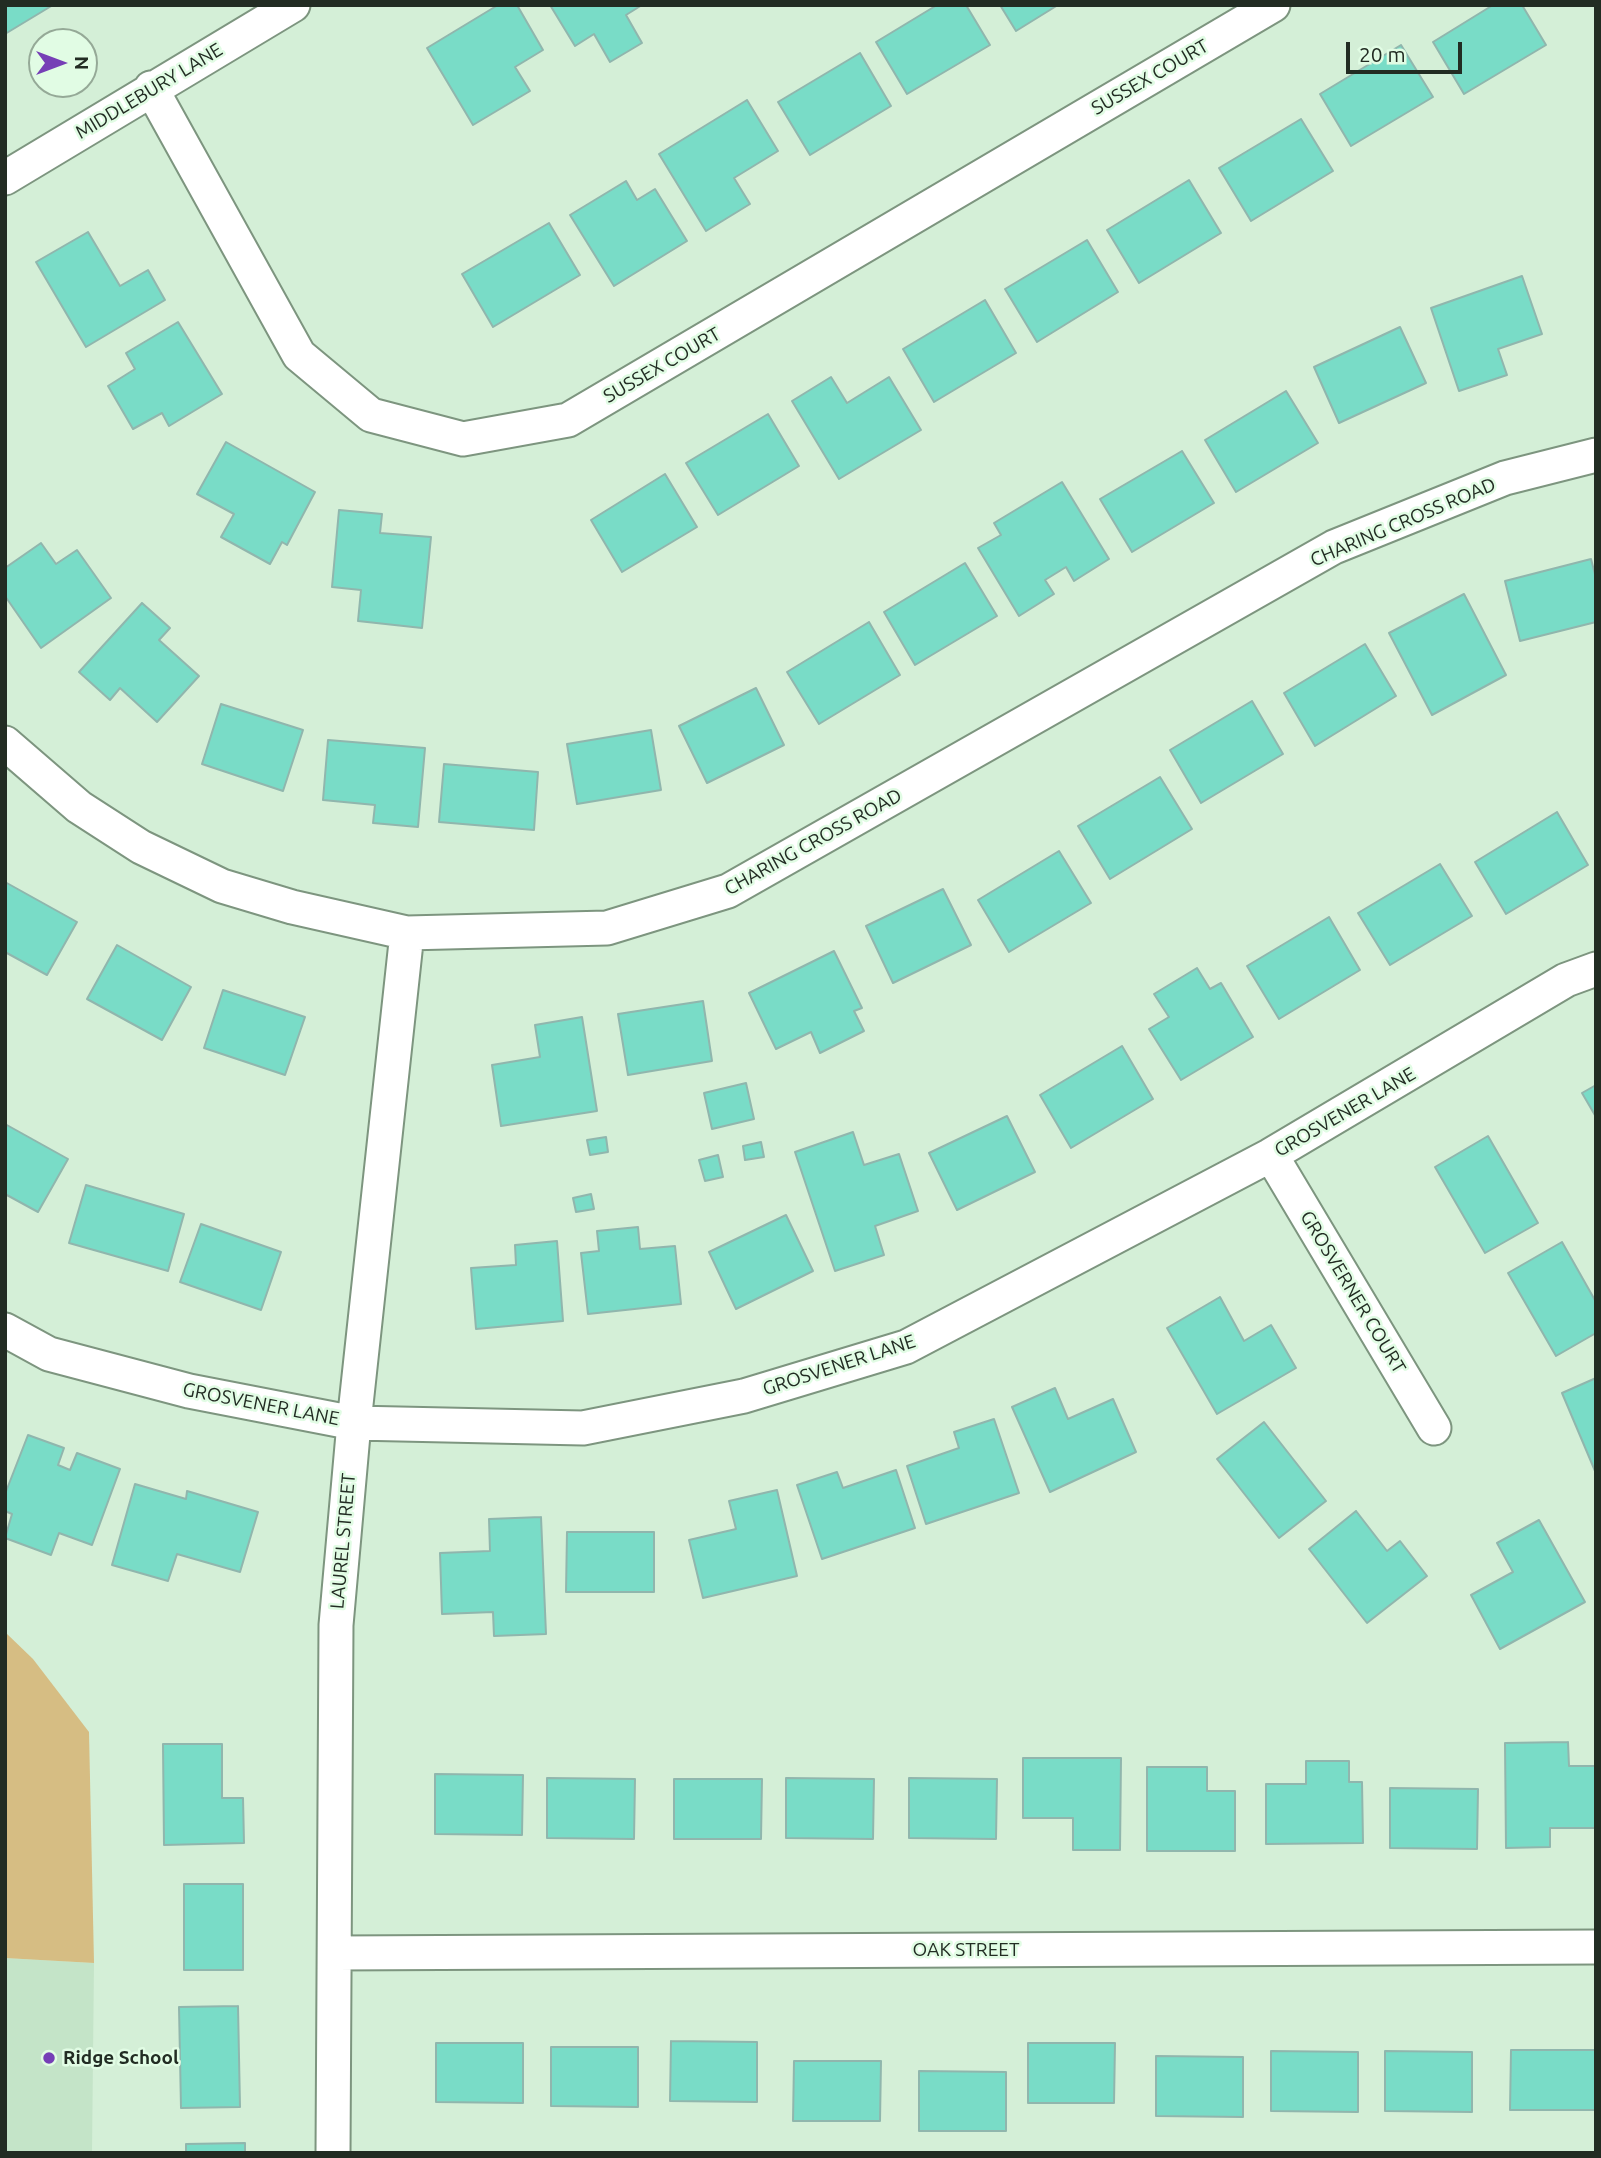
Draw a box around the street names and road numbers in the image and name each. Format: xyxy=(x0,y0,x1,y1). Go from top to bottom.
street label: SUSSEX COURT xyxy=(1088,34,1212,120)
street label: MIDDLEBURY LANE xyxy=(71,38,227,144)
street label: SUSSEX COURT xyxy=(600,322,724,408)
street label: CHARING CROSS ROAD xyxy=(1307,473,1499,571)
street label: CHARING CROSS ROAD xyxy=(720,784,906,900)
street label: GROSVENER LANE xyxy=(1270,1062,1420,1162)
street label: GROSVERNER COURT xyxy=(1295,1207,1411,1377)
street label: GROSVENER LANE xyxy=(760,1330,918,1400)
street label: GROSVENER LANE xyxy=(181,1378,341,1430)
street label: LAUREL STREET xyxy=(326,1472,360,1610)
street label: OAK STREET xyxy=(912,1939,1020,1961)

